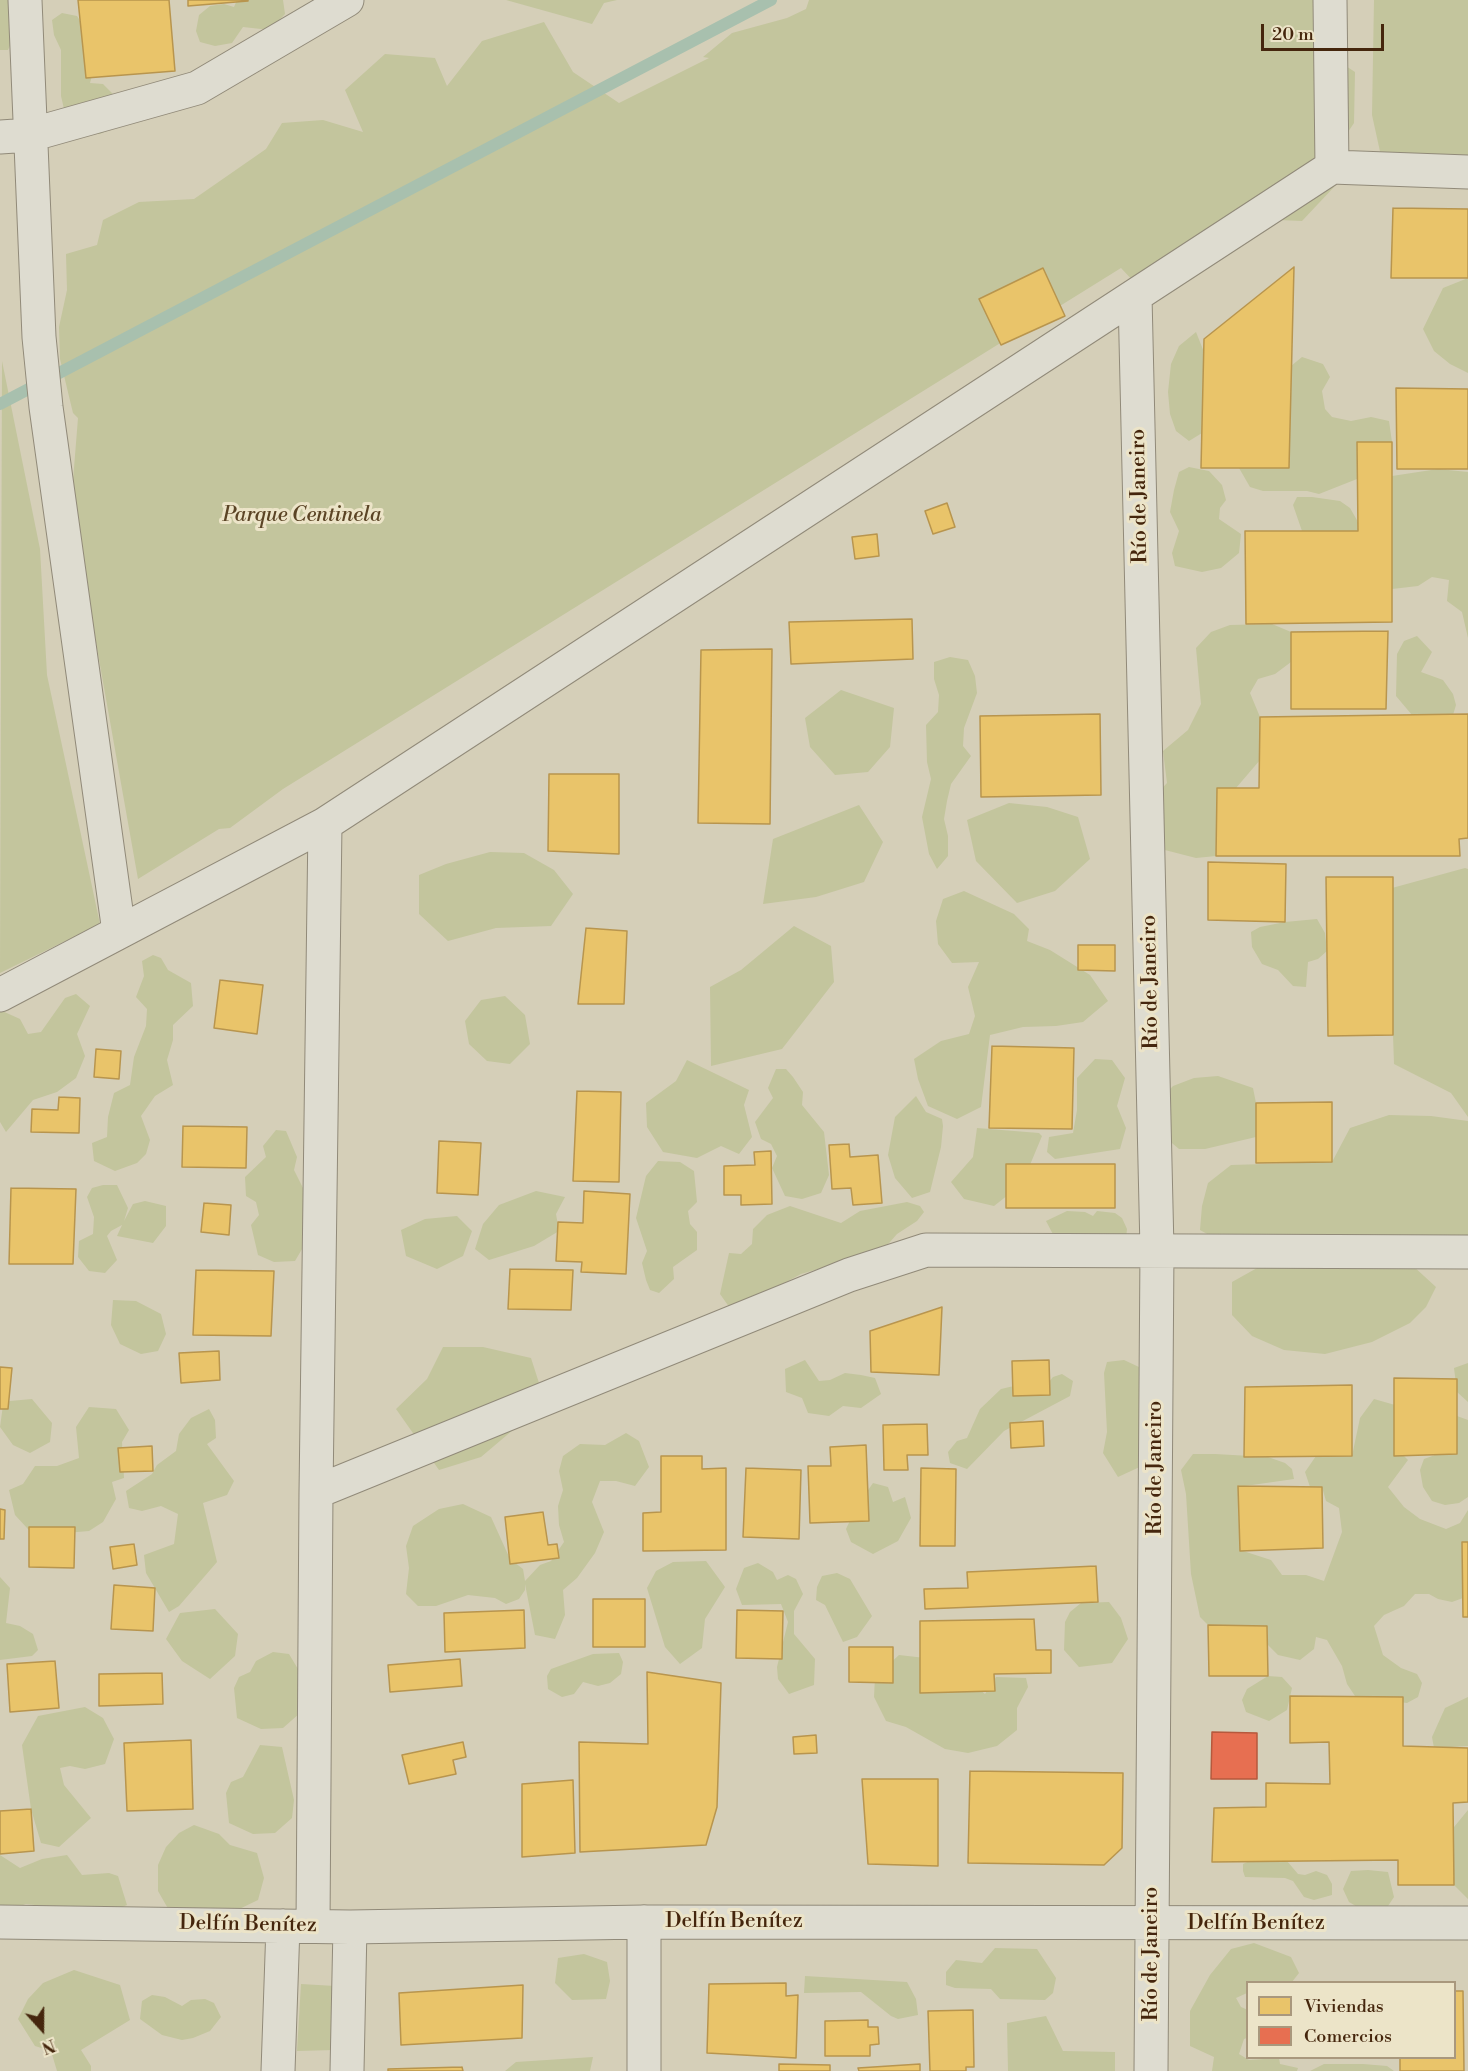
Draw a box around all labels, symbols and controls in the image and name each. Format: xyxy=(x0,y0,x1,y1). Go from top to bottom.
scale bar xyxy=(1264,12,1387,50)
text: 20 m xyxy=(1272,23,1314,46)
street label: Río de Janeiro xyxy=(1126,428,1154,564)
park label: Parque Centinela xyxy=(223,503,381,529)
street label: Río de Janeiro xyxy=(1137,914,1165,1050)
street label: Río de Janeiro xyxy=(1143,1401,1169,1535)
street label: Río de Janeiro xyxy=(1139,1887,1165,2021)
street label: Delfín Benítez xyxy=(665,1909,803,1935)
street label: Delfín Benítez xyxy=(179,1911,317,1939)
street label: Delfín Benítez xyxy=(1187,1911,1325,1937)
legend xyxy=(1246,1981,1456,2059)
text: Viviendas xyxy=(1304,1995,1384,2018)
north arrow xyxy=(12,1999,72,2059)
text: Comercios xyxy=(1304,2025,1392,2048)
text: N xyxy=(39,2034,58,2057)

